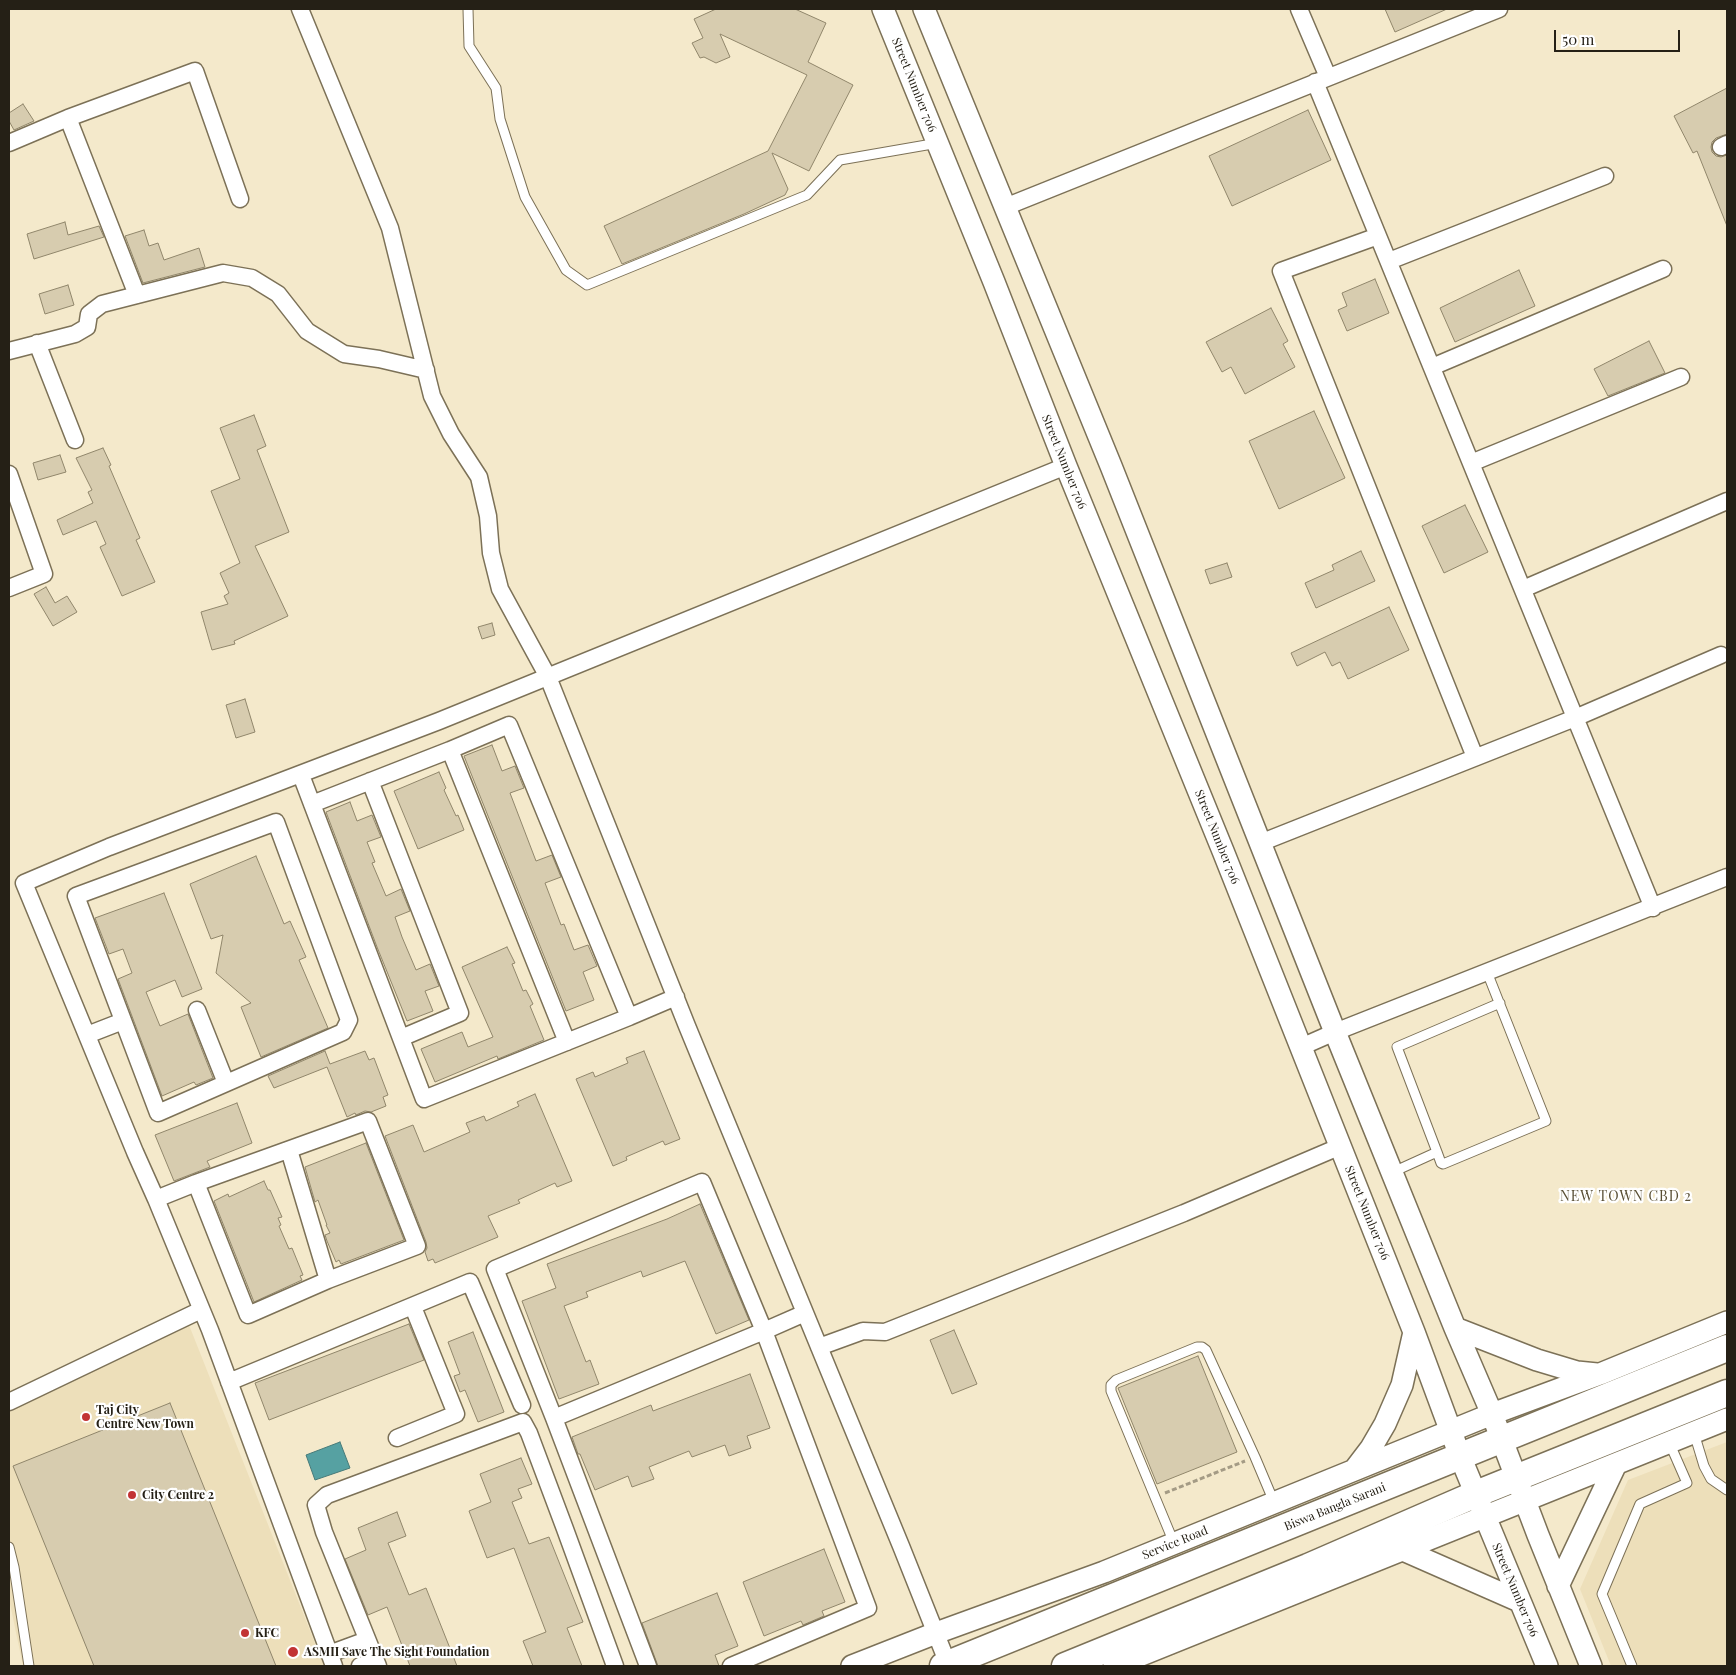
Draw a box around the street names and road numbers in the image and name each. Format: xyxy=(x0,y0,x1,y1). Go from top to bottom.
street label: Street Number 706 xyxy=(888,36,940,134)
street label: Street Number 706 xyxy=(1038,413,1090,511)
street label: Street Number 706 xyxy=(1191,788,1243,886)
street label: Street Number 706 xyxy=(1341,1164,1393,1262)
street label: Biswa Bangla Sarani xyxy=(1282,1480,1388,1534)
street label: Service Road xyxy=(1140,1523,1210,1563)
street label: Street Number 706 xyxy=(1489,1541,1541,1639)

